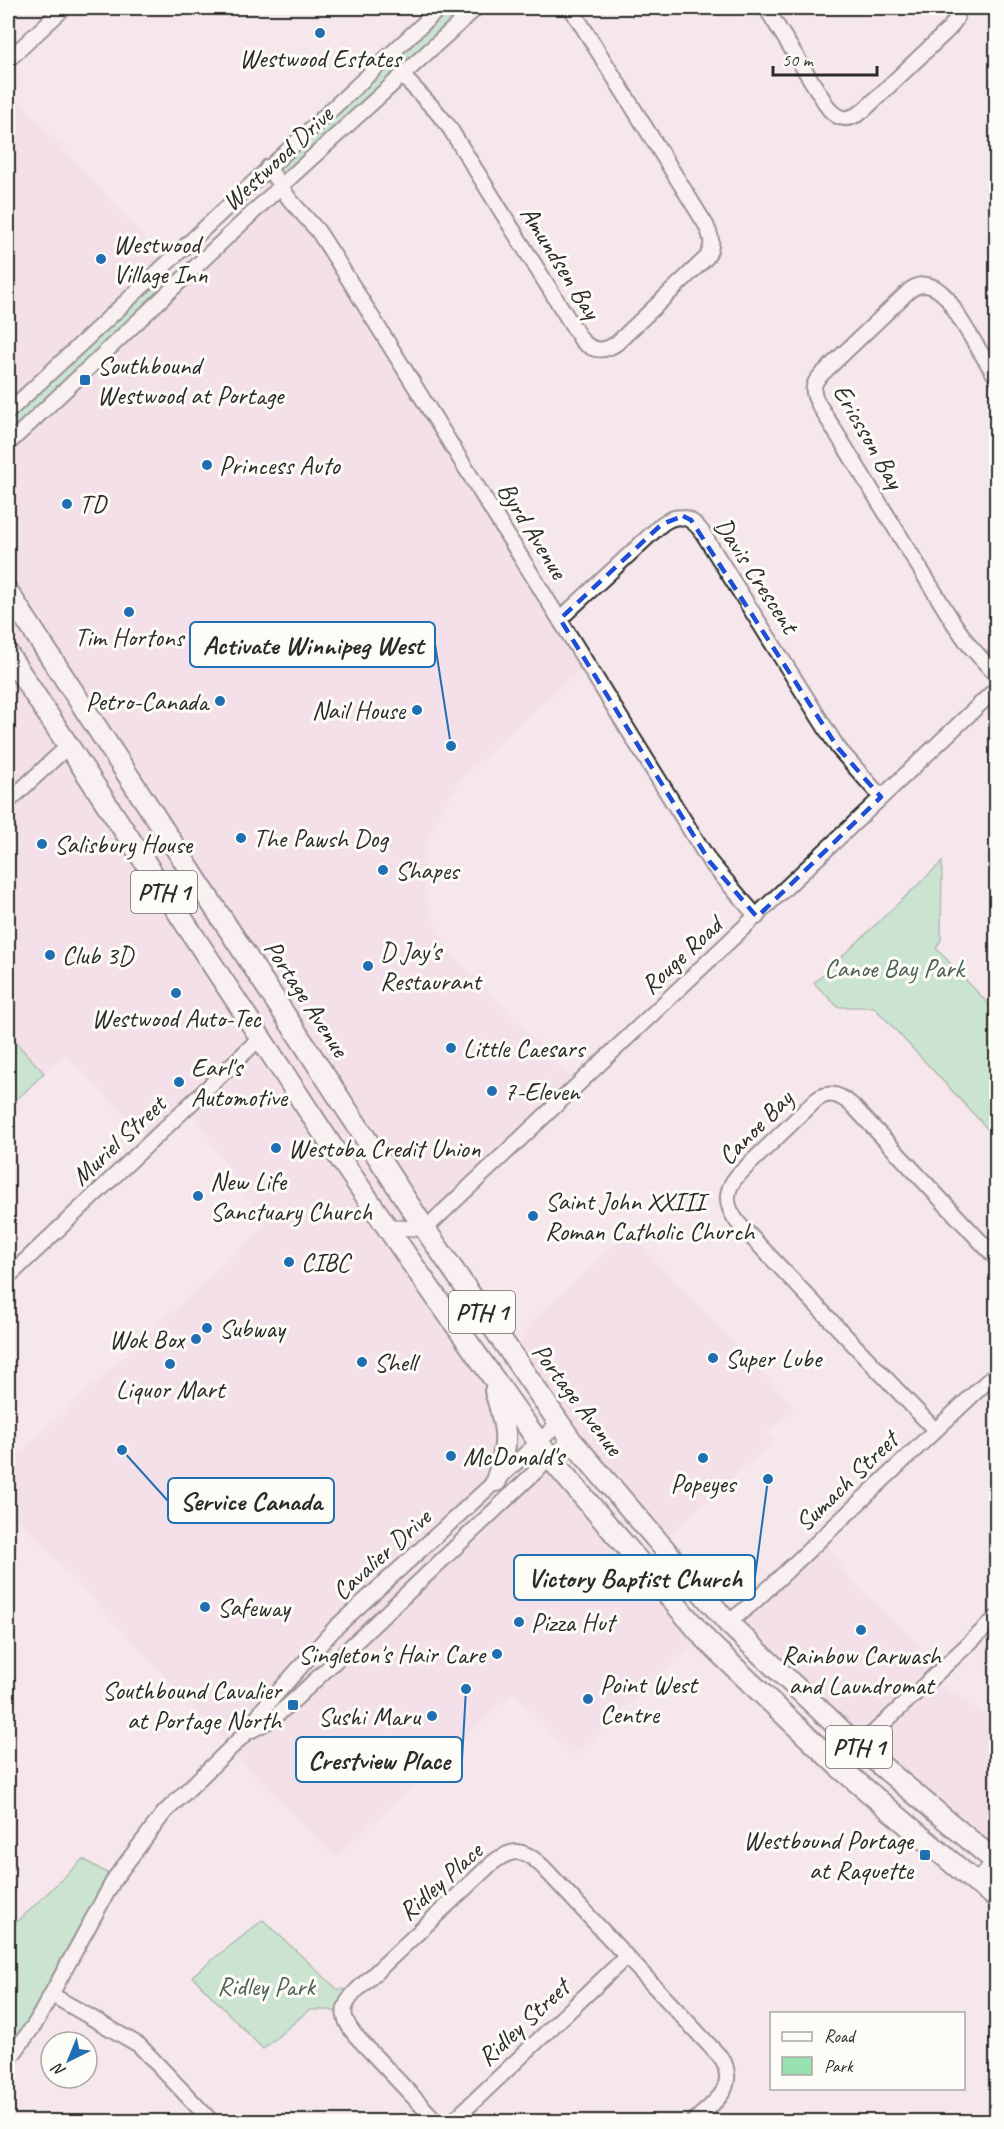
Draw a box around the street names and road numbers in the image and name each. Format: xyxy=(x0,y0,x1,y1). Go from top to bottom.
street label: Westwood Drive xyxy=(215,98,341,218)
street label: Amundsen Bay xyxy=(513,199,609,327)
street label: Ericsson Bay xyxy=(825,378,913,496)
street label: Byrd Avenue xyxy=(490,476,576,586)
street label: Davis Crescent xyxy=(707,511,808,641)
road number: PTH 1 xyxy=(131,871,197,913)
street label: Rouge Road xyxy=(634,907,732,1001)
street label: Portage Avenue xyxy=(257,934,357,1064)
street label: Canoe Bay xyxy=(711,1081,801,1172)
street label: Muriel Street xyxy=(64,1087,174,1193)
road number: PTH 1 xyxy=(449,1291,515,1333)
street label: Portage Avenue xyxy=(525,1336,632,1463)
street label: Sumach Street xyxy=(788,1422,907,1539)
street label: Cavalier Drive xyxy=(325,1500,439,1607)
road number: PTH 1 xyxy=(826,1726,892,1768)
street label: Ridley Place xyxy=(391,1833,491,1928)
street label: Ridley Street xyxy=(471,1969,579,2073)

